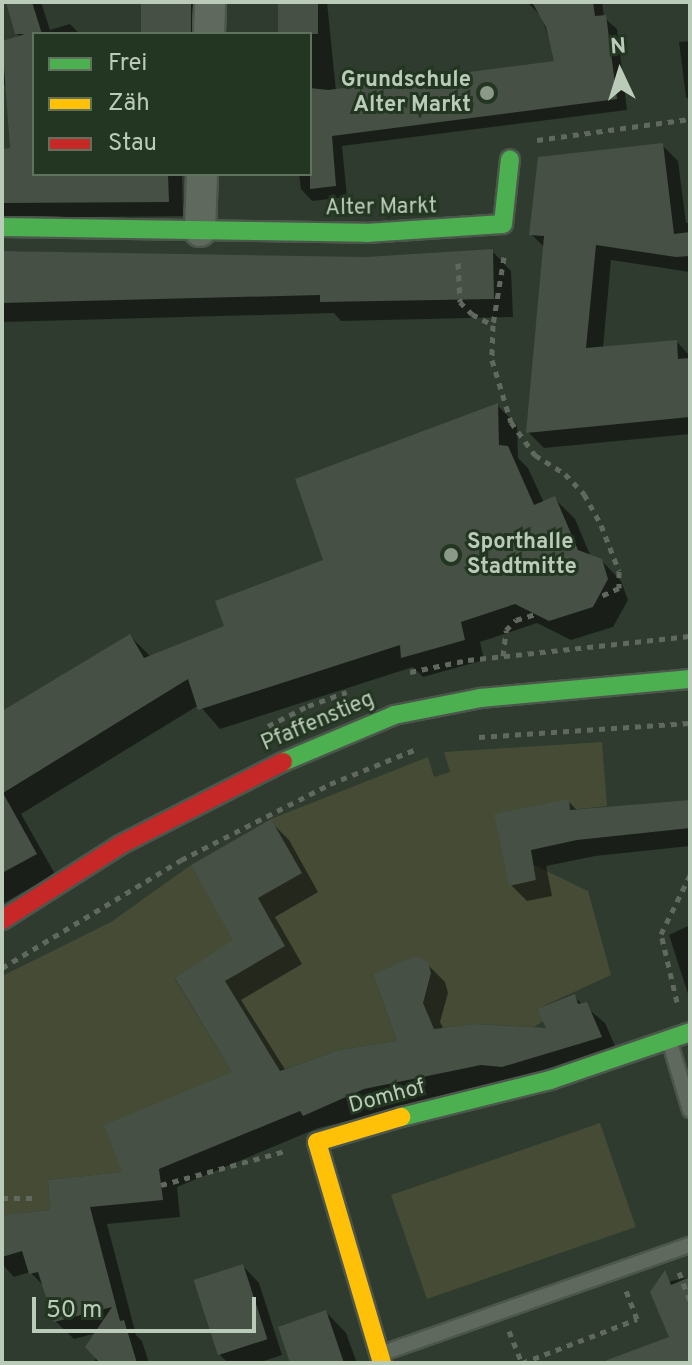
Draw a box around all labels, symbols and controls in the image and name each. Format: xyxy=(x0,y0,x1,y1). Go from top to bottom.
legend xyxy=(32,32,312,176)
north arrow xyxy=(580,32,660,112)
text: N xyxy=(609,34,627,62)
text: Frei xyxy=(108,49,147,79)
place label: Grundschule Alter Markt xyxy=(341,67,471,118)
marker: Grundschule Alter Markt xyxy=(478,84,496,102)
text: Zäh xyxy=(108,89,150,119)
text: Stau xyxy=(108,129,157,159)
street label: Alter Markt xyxy=(325,194,437,222)
place label: Sporthalle Stadtmitte xyxy=(467,529,577,580)
marker: Sporthalle Stadtmitte xyxy=(442,546,460,564)
street label: Pfaffenstieg xyxy=(258,686,378,758)
street label: Domhof xyxy=(346,1074,428,1120)
scale bar xyxy=(36,1281,260,1331)
text: 50 m xyxy=(46,1296,102,1326)

